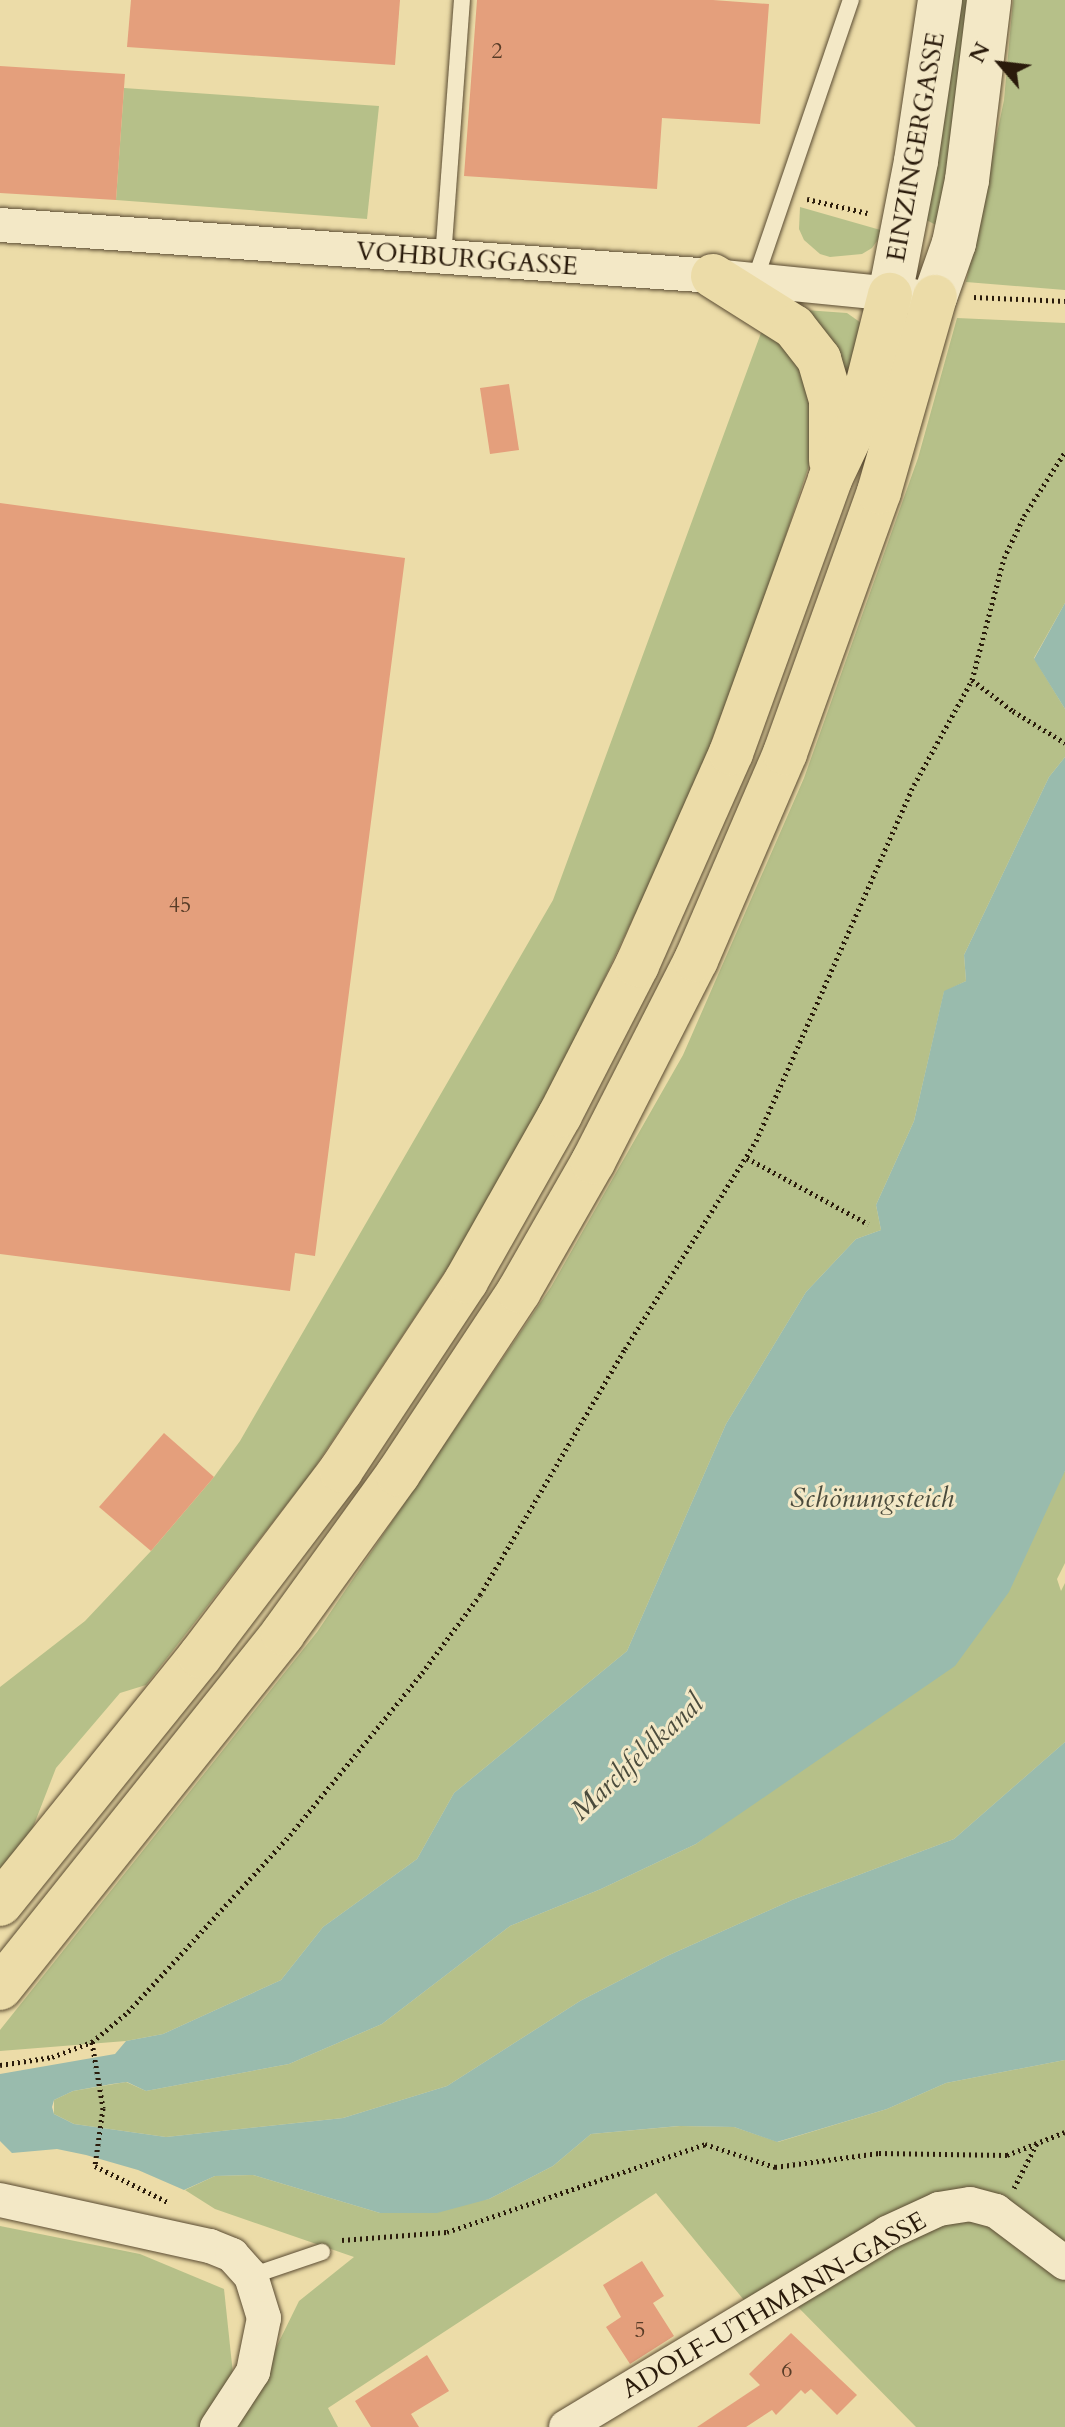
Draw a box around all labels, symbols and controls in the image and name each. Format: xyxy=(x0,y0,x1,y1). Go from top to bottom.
north arrow xyxy=(961,24,1041,104)
street label: EINZINGERGASSE xyxy=(880,30,952,264)
text: N xyxy=(962,37,998,68)
house number: 2 xyxy=(491,39,503,65)
street label: VOHBURGGASSE xyxy=(355,236,579,282)
house number: 45 xyxy=(169,893,191,919)
water label: Schönungsteich xyxy=(790,1481,954,1515)
water label: Marchfeldkanal xyxy=(563,1687,711,1827)
street label: ADOLF-UTHMANN-GASSE xyxy=(616,2205,932,2405)
house number: 5 xyxy=(634,2318,646,2344)
house number: 6 xyxy=(781,2358,793,2384)

